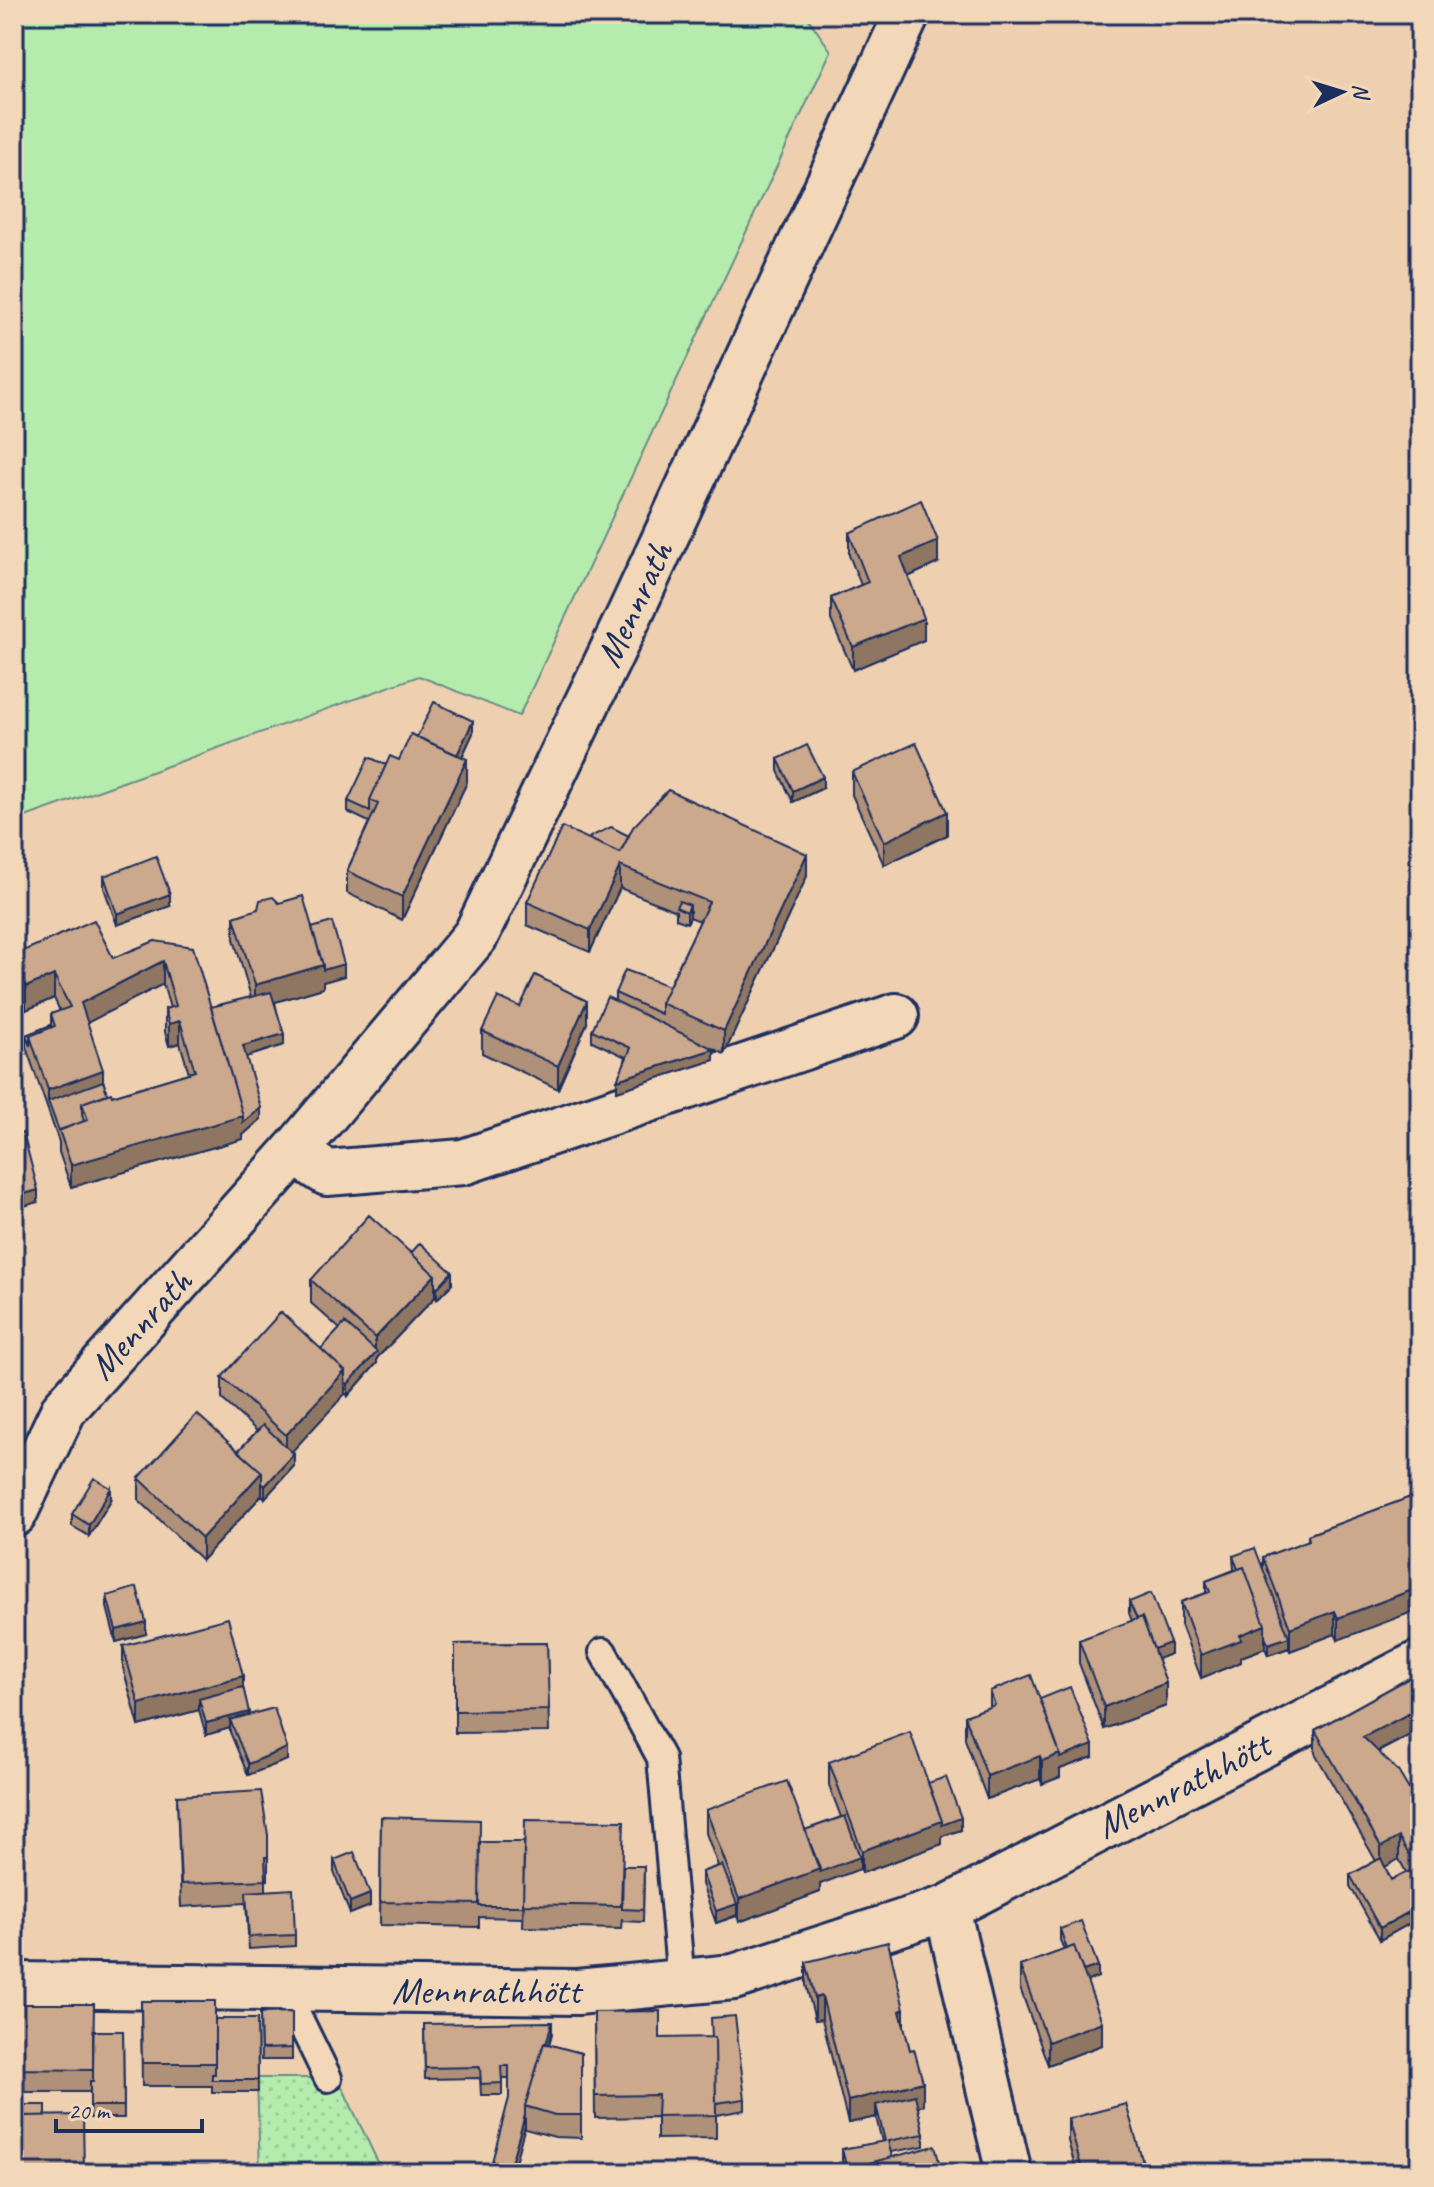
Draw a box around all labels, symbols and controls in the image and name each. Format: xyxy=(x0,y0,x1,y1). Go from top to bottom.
north arrow xyxy=(1302,52,1382,132)
text: N xyxy=(1347,83,1376,102)
street label: Mennrath xyxy=(585,532,684,674)
street label: Mennrath xyxy=(78,1258,203,1389)
street label: Mennrathhött xyxy=(1088,1720,1281,1849)
street label: Mennrathhött xyxy=(392,1967,584,2014)
scale bar xyxy=(56,2083,202,2133)
text: 20 m xyxy=(68,2096,111,2126)

